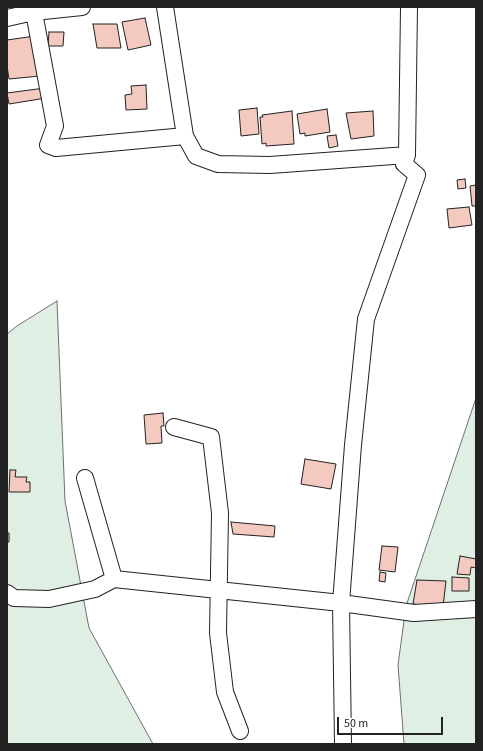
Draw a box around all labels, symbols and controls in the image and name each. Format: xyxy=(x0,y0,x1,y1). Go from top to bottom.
scale bar xyxy=(339,709,445,735)
text: 50 m xyxy=(344,715,368,732)

